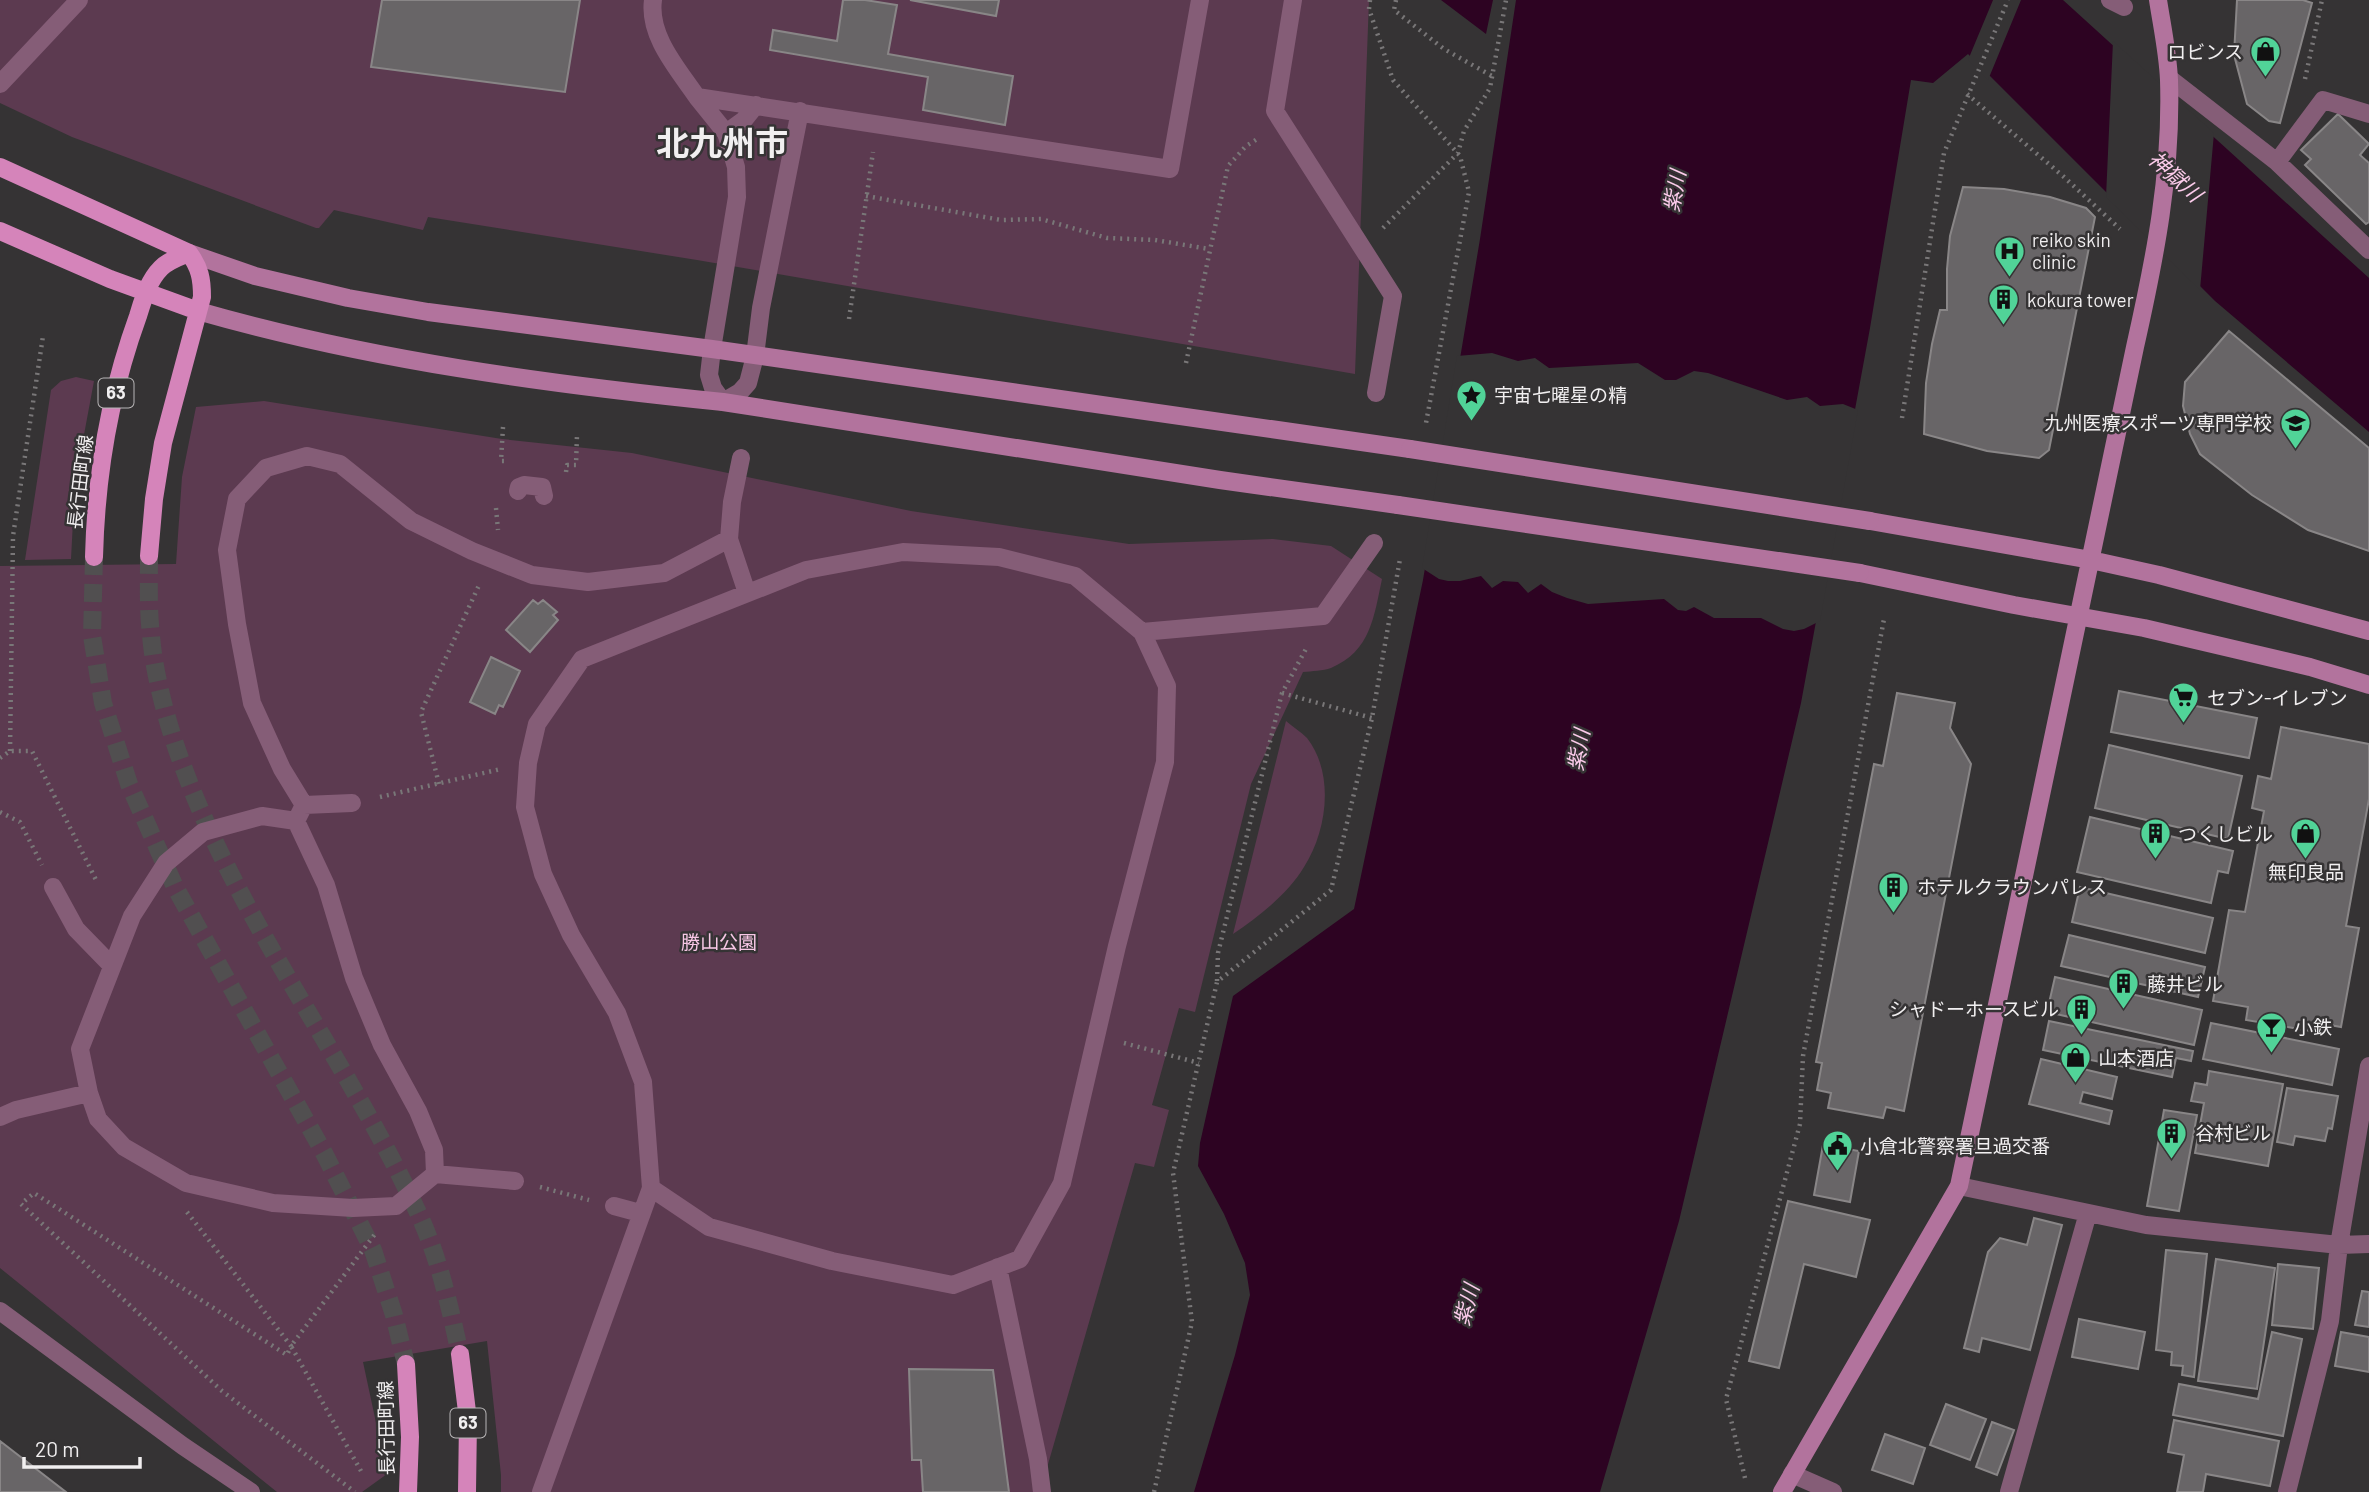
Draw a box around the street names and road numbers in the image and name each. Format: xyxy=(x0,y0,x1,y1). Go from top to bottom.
road number: 63 xyxy=(99,379,134,408)
street label: 長行田町線 xyxy=(62,433,97,530)
street label: 長行田町線 xyxy=(373,1380,398,1476)
road number: 63 xyxy=(450,1408,486,1438)

